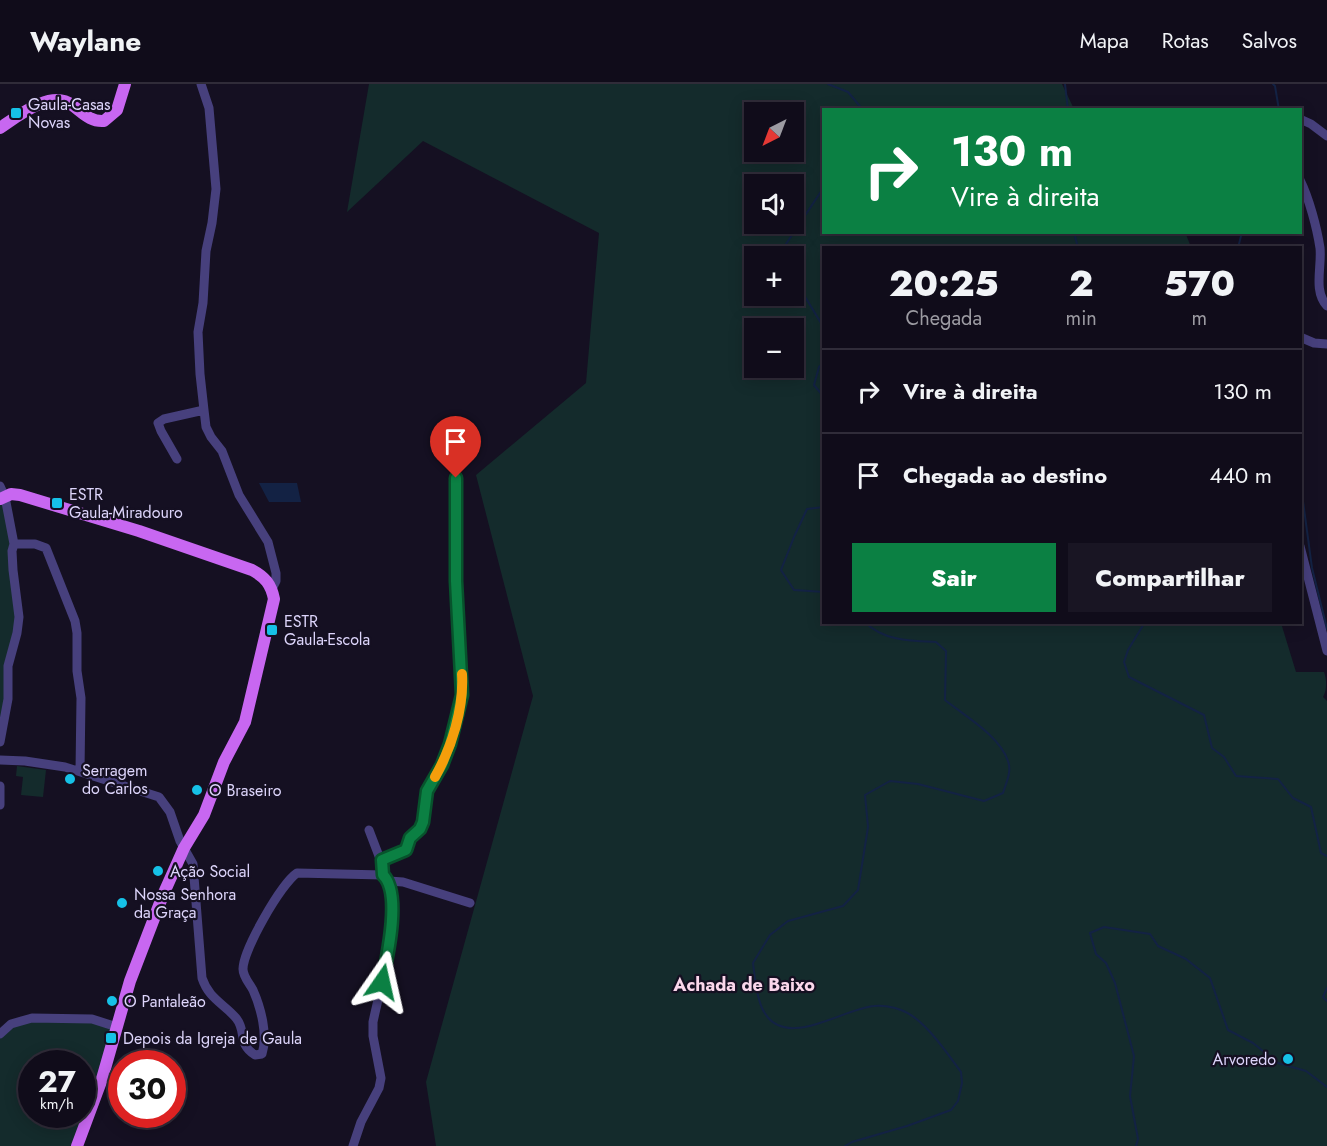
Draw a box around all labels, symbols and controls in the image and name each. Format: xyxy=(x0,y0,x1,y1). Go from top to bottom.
text: Waylane xyxy=(30,21,141,62)
text: Mapa xyxy=(1080,26,1129,56)
text: Rotas xyxy=(1162,26,1209,56)
text: Salvos xyxy=(1242,26,1297,56)
place label: Gaula-Casas Novas xyxy=(28,93,110,134)
north arrow xyxy=(744,102,804,162)
map controls xyxy=(744,102,804,378)
marker: Gaula-Casas Novas xyxy=(9,106,23,120)
text: 130 m xyxy=(951,121,1073,182)
icon: right xyxy=(852,132,930,210)
button: sound xyxy=(744,174,804,234)
text: Vire à direita xyxy=(951,177,1100,216)
button: + xyxy=(744,246,804,306)
text: 20:25 xyxy=(889,257,999,309)
text: 2 xyxy=(1069,257,1093,309)
text: 570 xyxy=(1164,257,1235,309)
text: Chegada xyxy=(905,304,982,333)
text: min xyxy=(1066,304,1097,333)
text: m xyxy=(1192,304,1207,333)
button: − xyxy=(744,318,804,378)
icon: right xyxy=(852,375,885,408)
text: Vire à direita xyxy=(903,375,1038,407)
text: 130 m xyxy=(1213,375,1272,407)
pin xyxy=(430,416,481,478)
icon: arrive xyxy=(439,425,472,458)
icon: arrive xyxy=(852,459,885,492)
text: Chegada ao destino xyxy=(903,459,1107,491)
text: 440 m xyxy=(1209,459,1272,491)
place label: ESTR Gaula-Miradouro xyxy=(69,483,183,524)
marker: ESTR Gaula-Miradouro xyxy=(50,496,64,510)
button: Sair xyxy=(852,543,1056,612)
button: Compartilhar xyxy=(1068,543,1272,612)
place label: ESTR Gaula-Escola xyxy=(284,610,370,651)
marker: ESTR Gaula-Escola xyxy=(265,623,279,637)
place label: Serragem do Carlos xyxy=(82,759,148,800)
marker: Serragem do Carlos xyxy=(63,772,77,786)
place label: O Braseiro xyxy=(209,779,282,802)
marker: O Braseiro xyxy=(190,783,204,797)
place label: Ação Social xyxy=(170,860,250,883)
marker: Ação Social xyxy=(151,864,165,878)
place label: Nossa Senhora da Graça xyxy=(134,883,236,924)
marker: Nossa Senhora da Graça xyxy=(115,896,129,910)
position arrow xyxy=(350,950,414,1014)
district label: Achada de Baixo xyxy=(672,972,815,998)
place label: O Pantaleão xyxy=(124,990,206,1013)
marker: O Pantaleão xyxy=(105,994,119,1008)
place label: Depois da Igreja de Gaula xyxy=(123,1027,302,1050)
marker: Depois da Igreja de Gaula xyxy=(104,1031,118,1045)
place label: Arvoredo xyxy=(1213,1048,1276,1071)
speed limit sign: 30 xyxy=(108,1050,186,1128)
marker: Arvoredo xyxy=(1281,1052,1295,1066)
text: 27 xyxy=(38,1060,76,1103)
text: km/h xyxy=(40,1093,74,1115)

